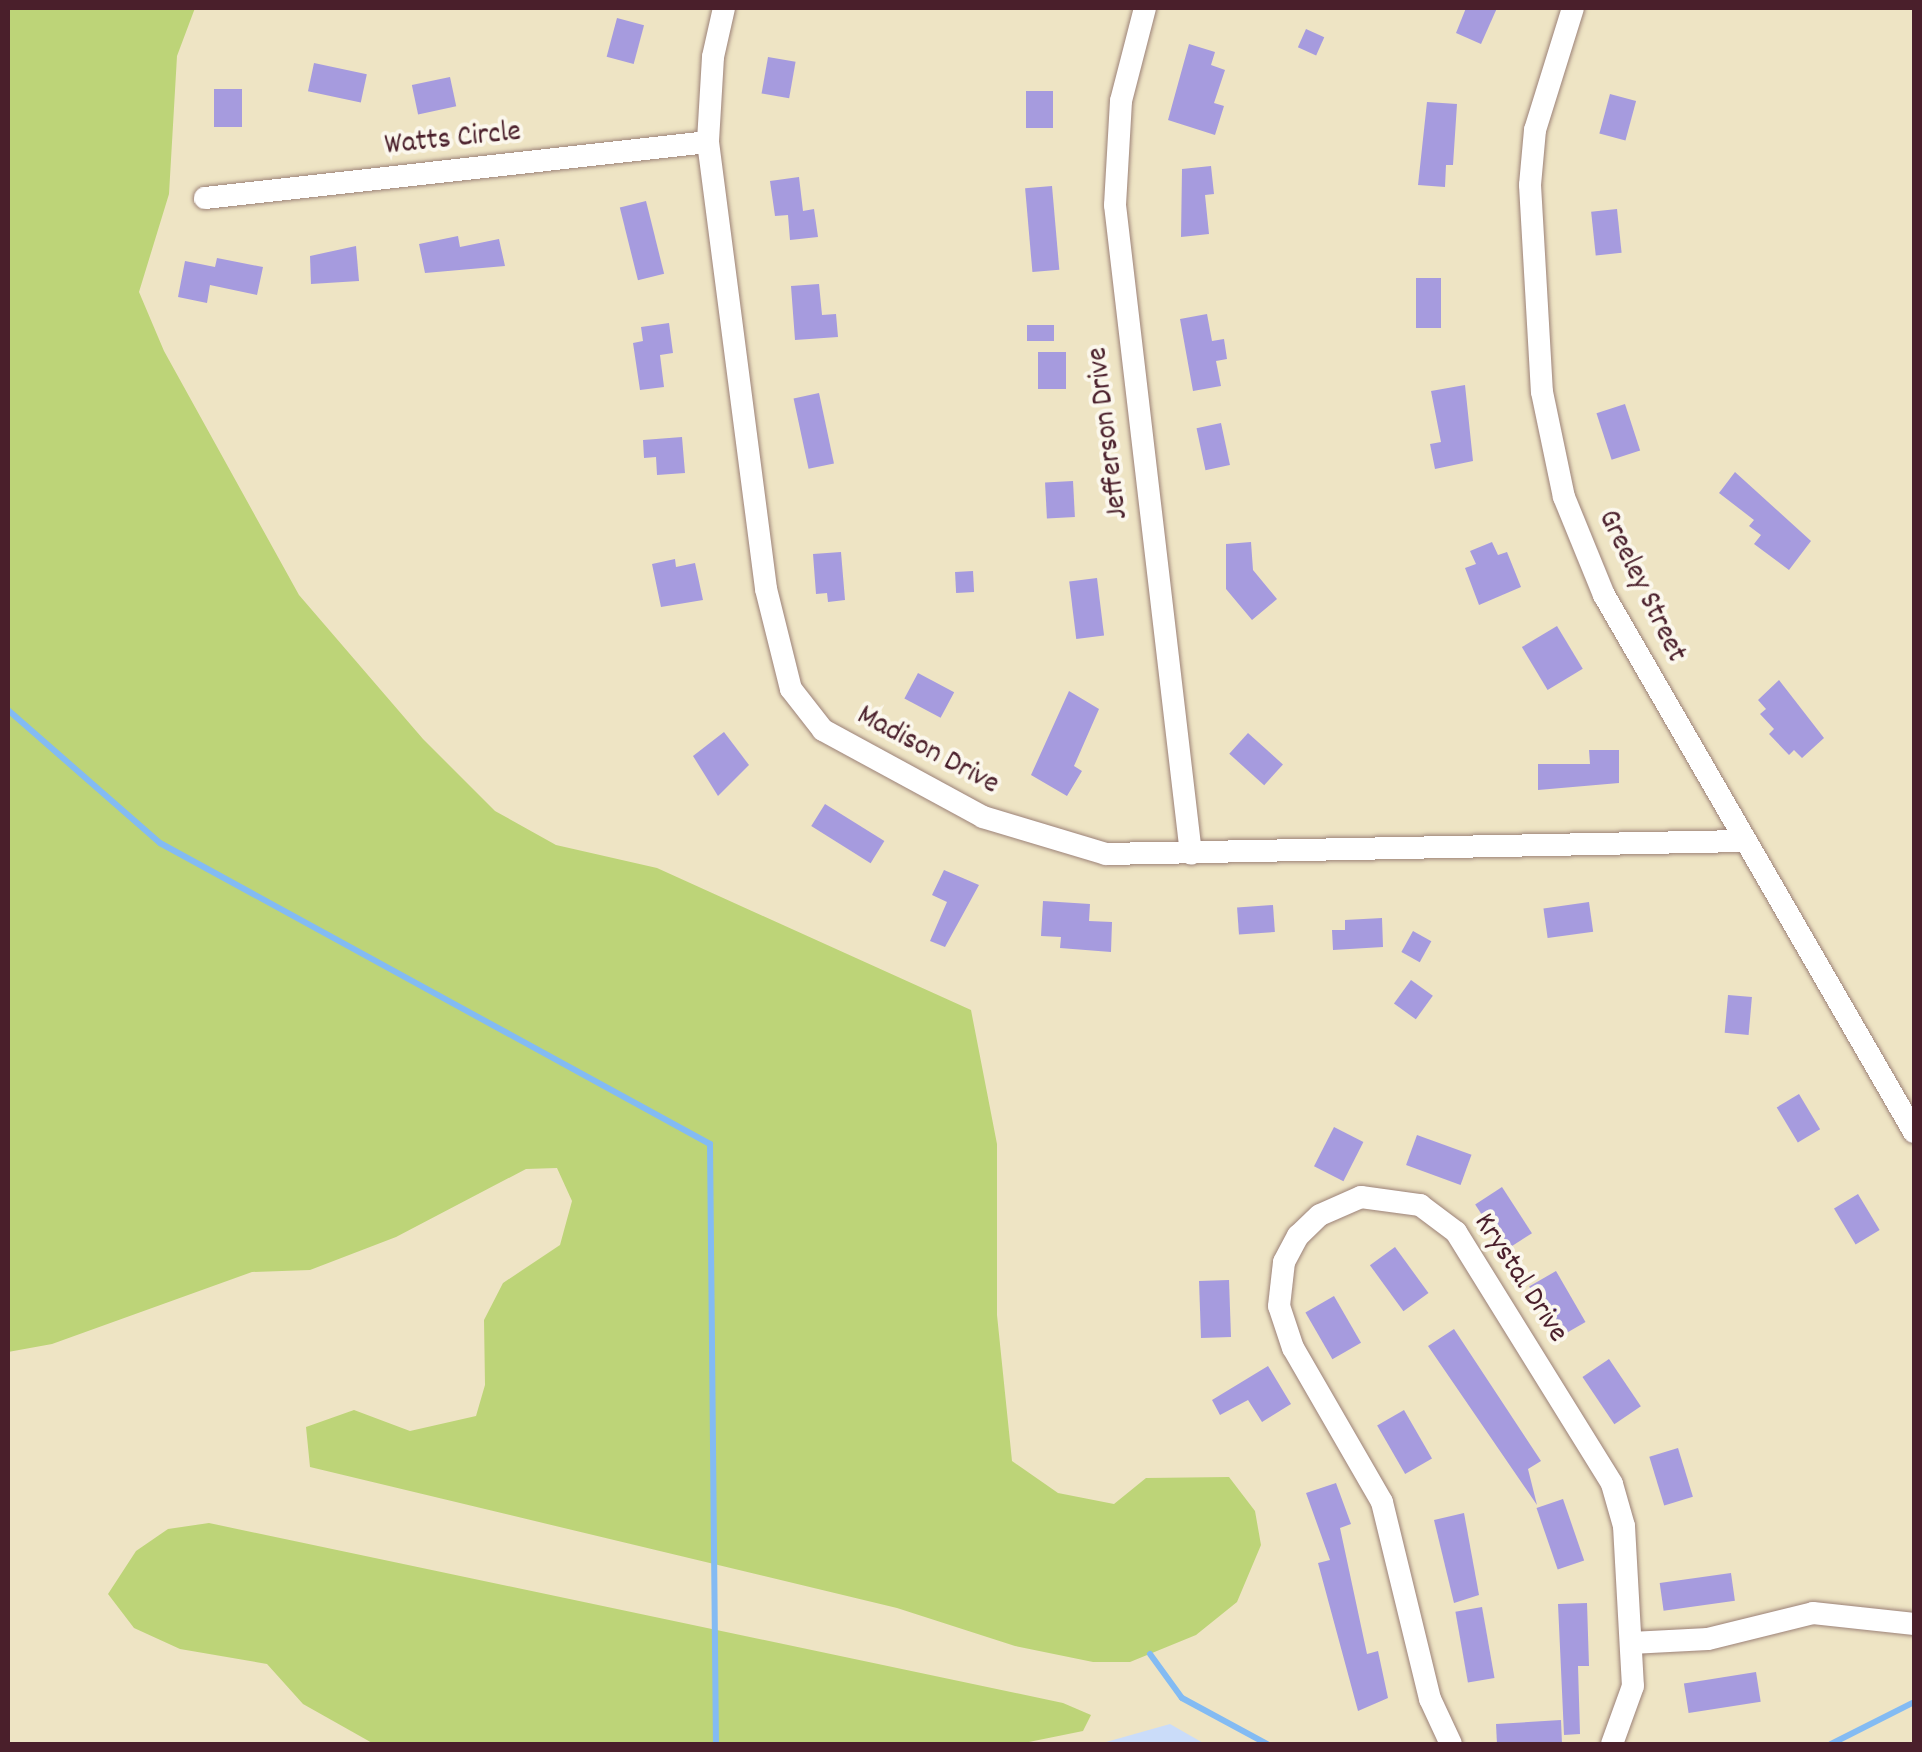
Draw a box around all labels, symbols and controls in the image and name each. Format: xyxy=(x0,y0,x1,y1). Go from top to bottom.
street label: Watts Circle xyxy=(383,116,523,166)
street label: Jefferson Drive xyxy=(1082,345,1138,521)
street label: Greeley Street xyxy=(1588,505,1692,669)
street label: Madison Drive xyxy=(850,700,1004,804)
street label: Krystal Drive xyxy=(1464,1208,1574,1350)

